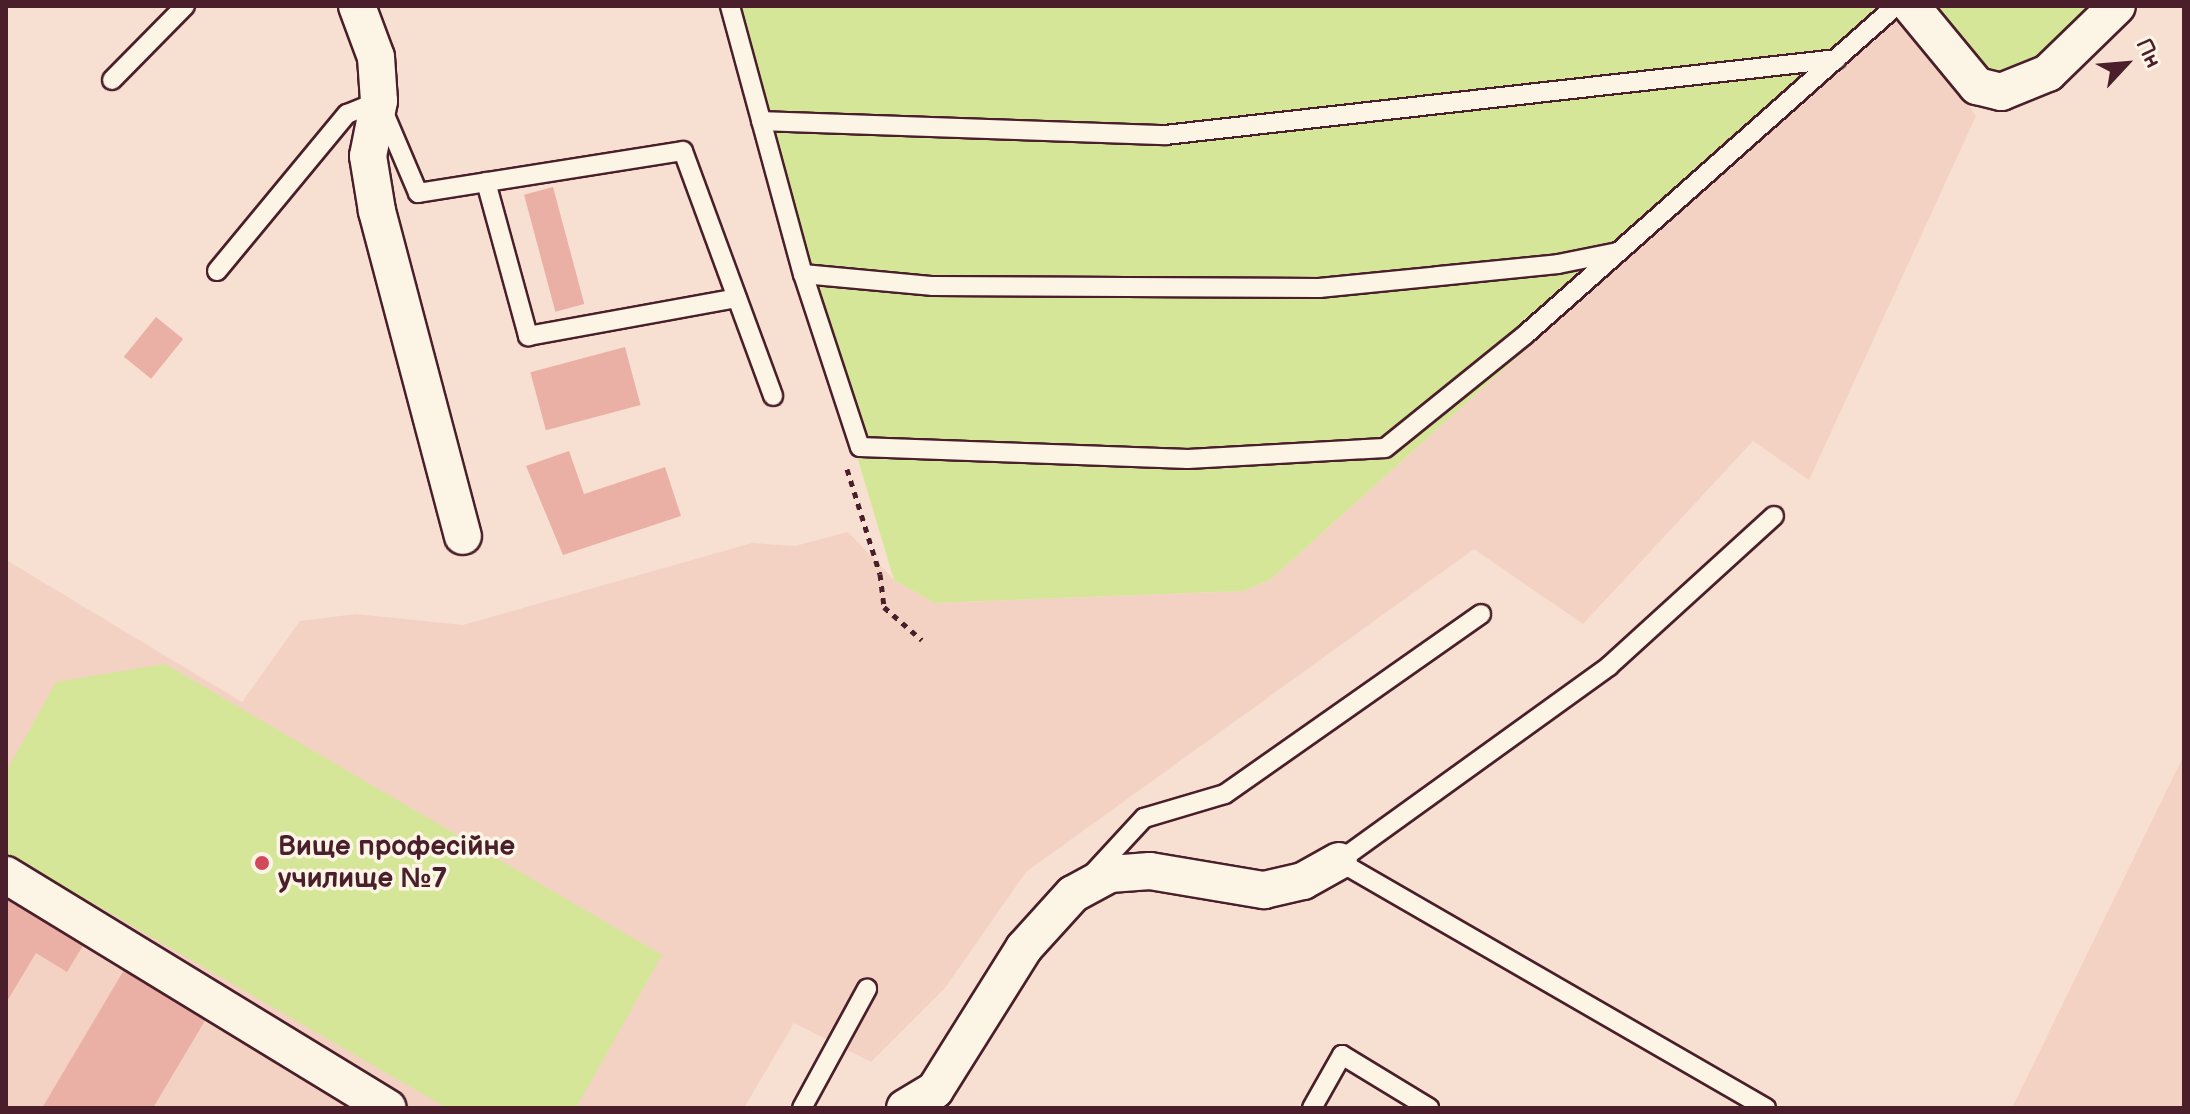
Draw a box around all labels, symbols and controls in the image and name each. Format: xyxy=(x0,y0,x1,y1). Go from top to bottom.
north arrow xyxy=(2086,24,2166,104)
text: Пн xyxy=(2129,34,2167,72)
place label: Вище професійне училище №7 xyxy=(278,830,515,896)
marker: Вище професійне училище №7 xyxy=(253,854,271,872)

